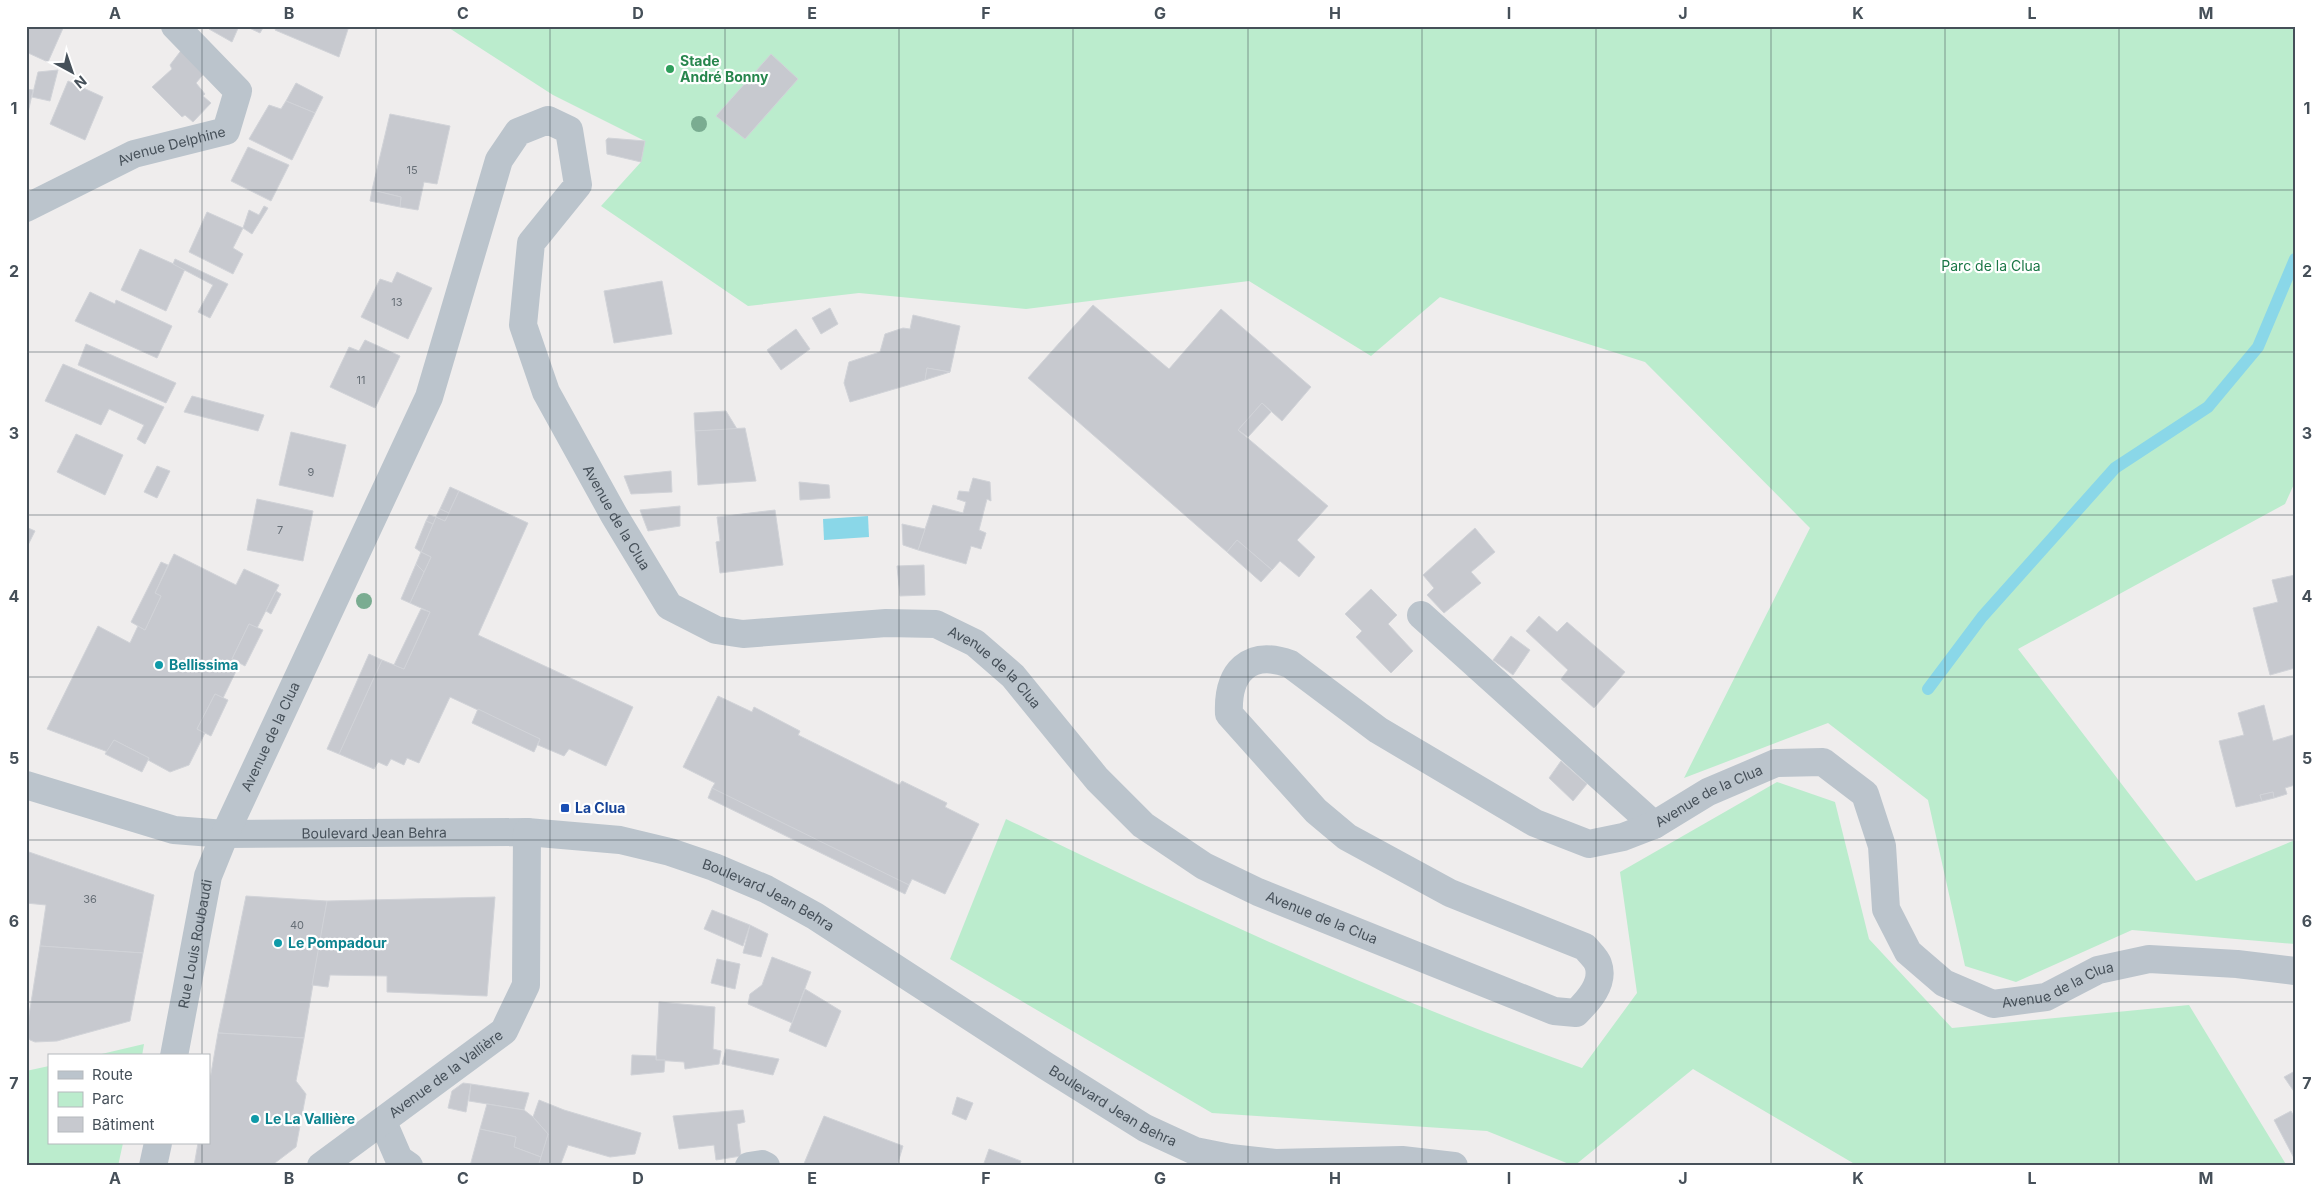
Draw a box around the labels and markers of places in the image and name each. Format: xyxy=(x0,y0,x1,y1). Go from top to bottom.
place label: Stade André Bonny xyxy=(680,52,769,85)
marker: Stade André Bonny xyxy=(664,63,676,75)
place label: Bellissima xyxy=(169,656,238,673)
marker: Bellissima xyxy=(153,659,165,671)
place label: La Clua xyxy=(575,799,625,816)
marker: La Clua xyxy=(559,802,571,814)
place label: Le Pompadour xyxy=(288,934,387,951)
marker: Le Pompadour xyxy=(272,937,284,949)
place label: Le La Vallière xyxy=(265,1110,355,1127)
marker: Le La Vallière xyxy=(249,1113,261,1125)

